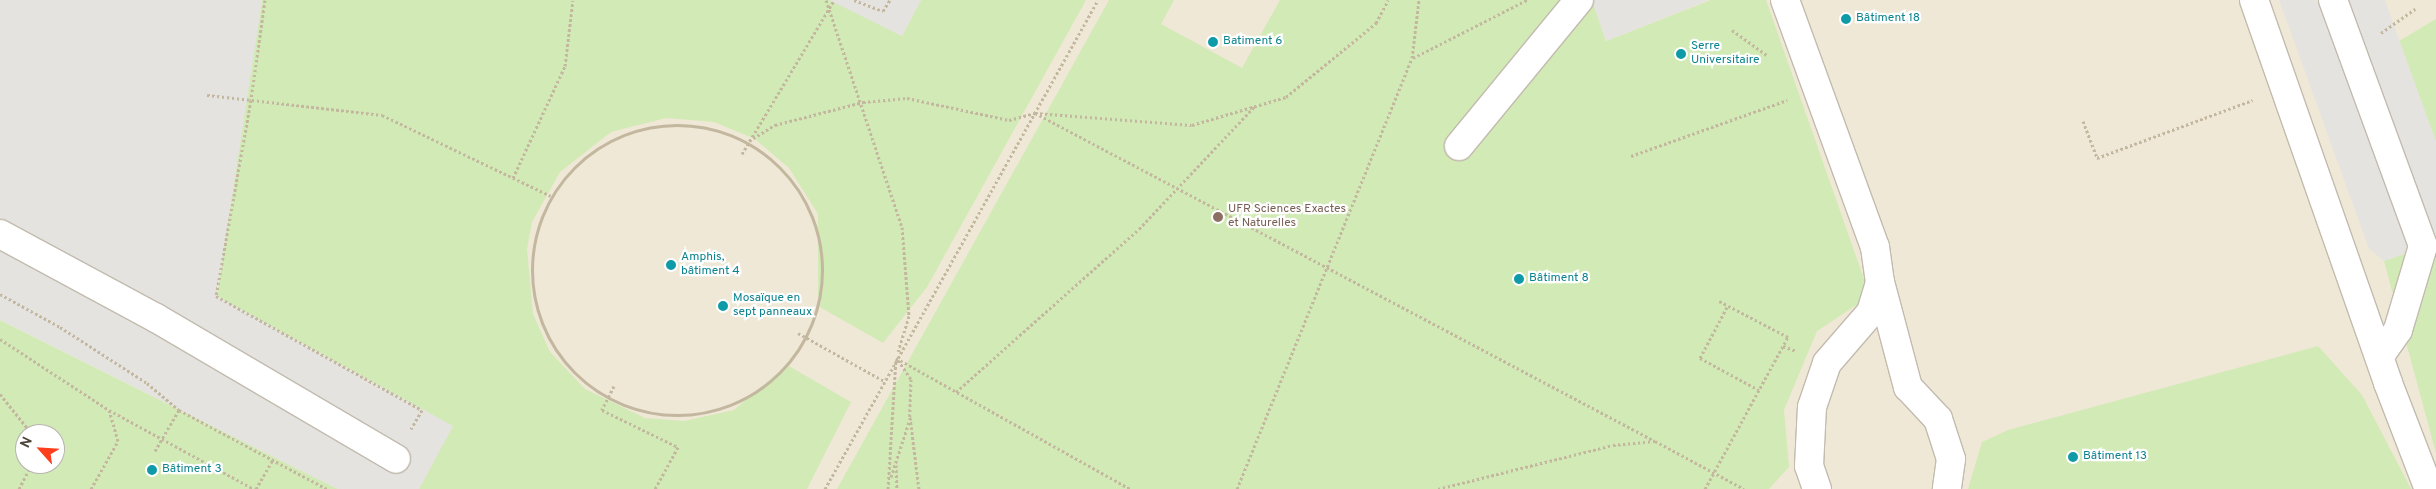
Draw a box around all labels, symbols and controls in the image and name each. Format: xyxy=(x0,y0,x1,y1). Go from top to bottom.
place label: Bâtiment 18 xyxy=(1856,12,1920,26)
marker: Bâtiment 18 xyxy=(1840,13,1852,25)
place label: Batiment 6 xyxy=(1223,35,1282,49)
marker: Batiment 6 xyxy=(1207,36,1219,48)
place label: Serre Universitaire xyxy=(1691,40,1760,68)
marker: Serre Universitaire xyxy=(1675,48,1687,60)
place label: UFR Sciences Exactes et Naturelles xyxy=(1228,203,1346,231)
marker: UFR Sciences Exactes et Naturelles xyxy=(1212,211,1224,223)
place label: Amphis, bâtiment 4 xyxy=(681,251,740,279)
marker: Amphis, bâtiment 4 xyxy=(665,259,677,271)
place label: Bâtiment 8 xyxy=(1529,272,1589,286)
marker: Bâtiment 8 xyxy=(1513,273,1525,285)
place label: Mosaïque en sept panneaux xyxy=(733,292,812,320)
marker: Mosaïque en sept panneaux xyxy=(717,300,729,312)
north arrow xyxy=(15,424,65,474)
text: N xyxy=(17,434,37,451)
place label: Bâtiment 13 xyxy=(2083,450,2147,464)
marker: Bâtiment 13 xyxy=(2067,451,2079,463)
place label: Bâtiment 3 xyxy=(162,463,222,477)
marker: Bâtiment 3 xyxy=(146,464,158,476)

